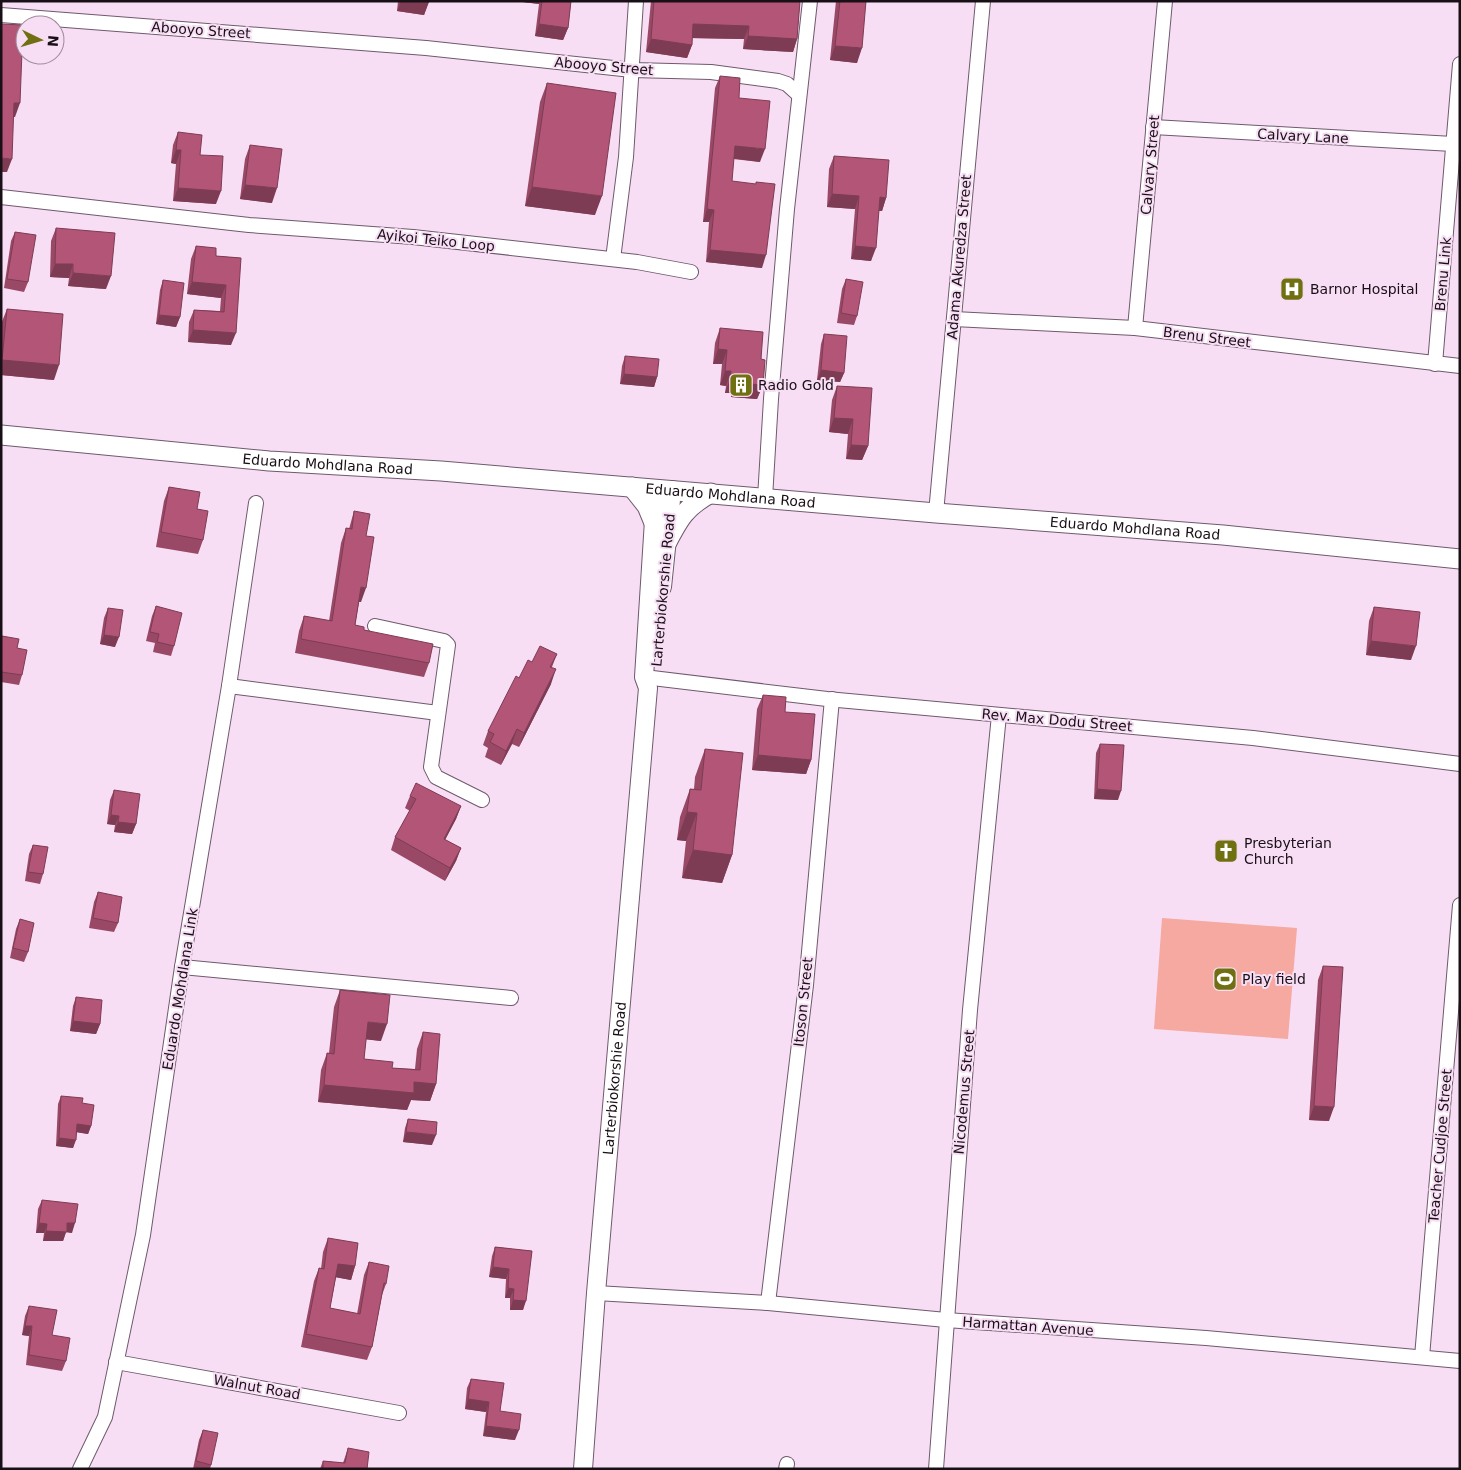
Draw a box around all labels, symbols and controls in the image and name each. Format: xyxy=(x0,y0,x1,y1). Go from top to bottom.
north arrow xyxy=(15,15,65,65)
street label: Abooyo Street xyxy=(151,19,252,41)
text: N xyxy=(44,35,61,48)
street label: Abooyo Street xyxy=(554,54,655,78)
street label: Calvary Street xyxy=(1138,114,1162,216)
street label: Calvary Lane xyxy=(1257,126,1349,146)
street label: Adama Akuredza Street xyxy=(944,173,974,340)
street label: Ayikoi Teiko Loop xyxy=(376,226,496,254)
street label: Brenu Link xyxy=(1432,235,1454,312)
hospital icon: Barnor Hospital xyxy=(1279,276,1305,302)
place label: Barnor Hospital xyxy=(1310,281,1418,297)
street label: Brenu Street xyxy=(1162,324,1252,350)
building icon: Radio Gold xyxy=(728,372,754,398)
place label: Radio Gold xyxy=(758,377,834,393)
street label: Eduardo Mohdlana Road xyxy=(242,450,413,477)
street label: Eduardo Mohdlana Road xyxy=(645,480,816,511)
street label: Larterbiokorshie Road xyxy=(648,513,678,667)
street label: Eduardo Mohdlana Road xyxy=(1049,514,1221,543)
street label: Rev. Max Dodu Street xyxy=(981,705,1134,735)
place label: Presbyterian Church xyxy=(1244,835,1332,867)
church icon: Presbyterian Church xyxy=(1213,838,1239,864)
street label: Eduardo Mohdlana Link xyxy=(159,906,201,1071)
street label: Itoson Street xyxy=(790,956,816,1048)
sports icon: Play field xyxy=(1212,966,1238,992)
place label: Play field xyxy=(1242,971,1306,987)
street label: Larterbiokorshie Road xyxy=(600,1001,629,1156)
street label: Nicodemus Street xyxy=(951,1029,977,1155)
street label: Teacher Cudjoe Street xyxy=(1425,1068,1455,1225)
street label: Harmattan Avenue xyxy=(962,1313,1094,1339)
street label: Walnut Road xyxy=(212,1371,302,1403)

